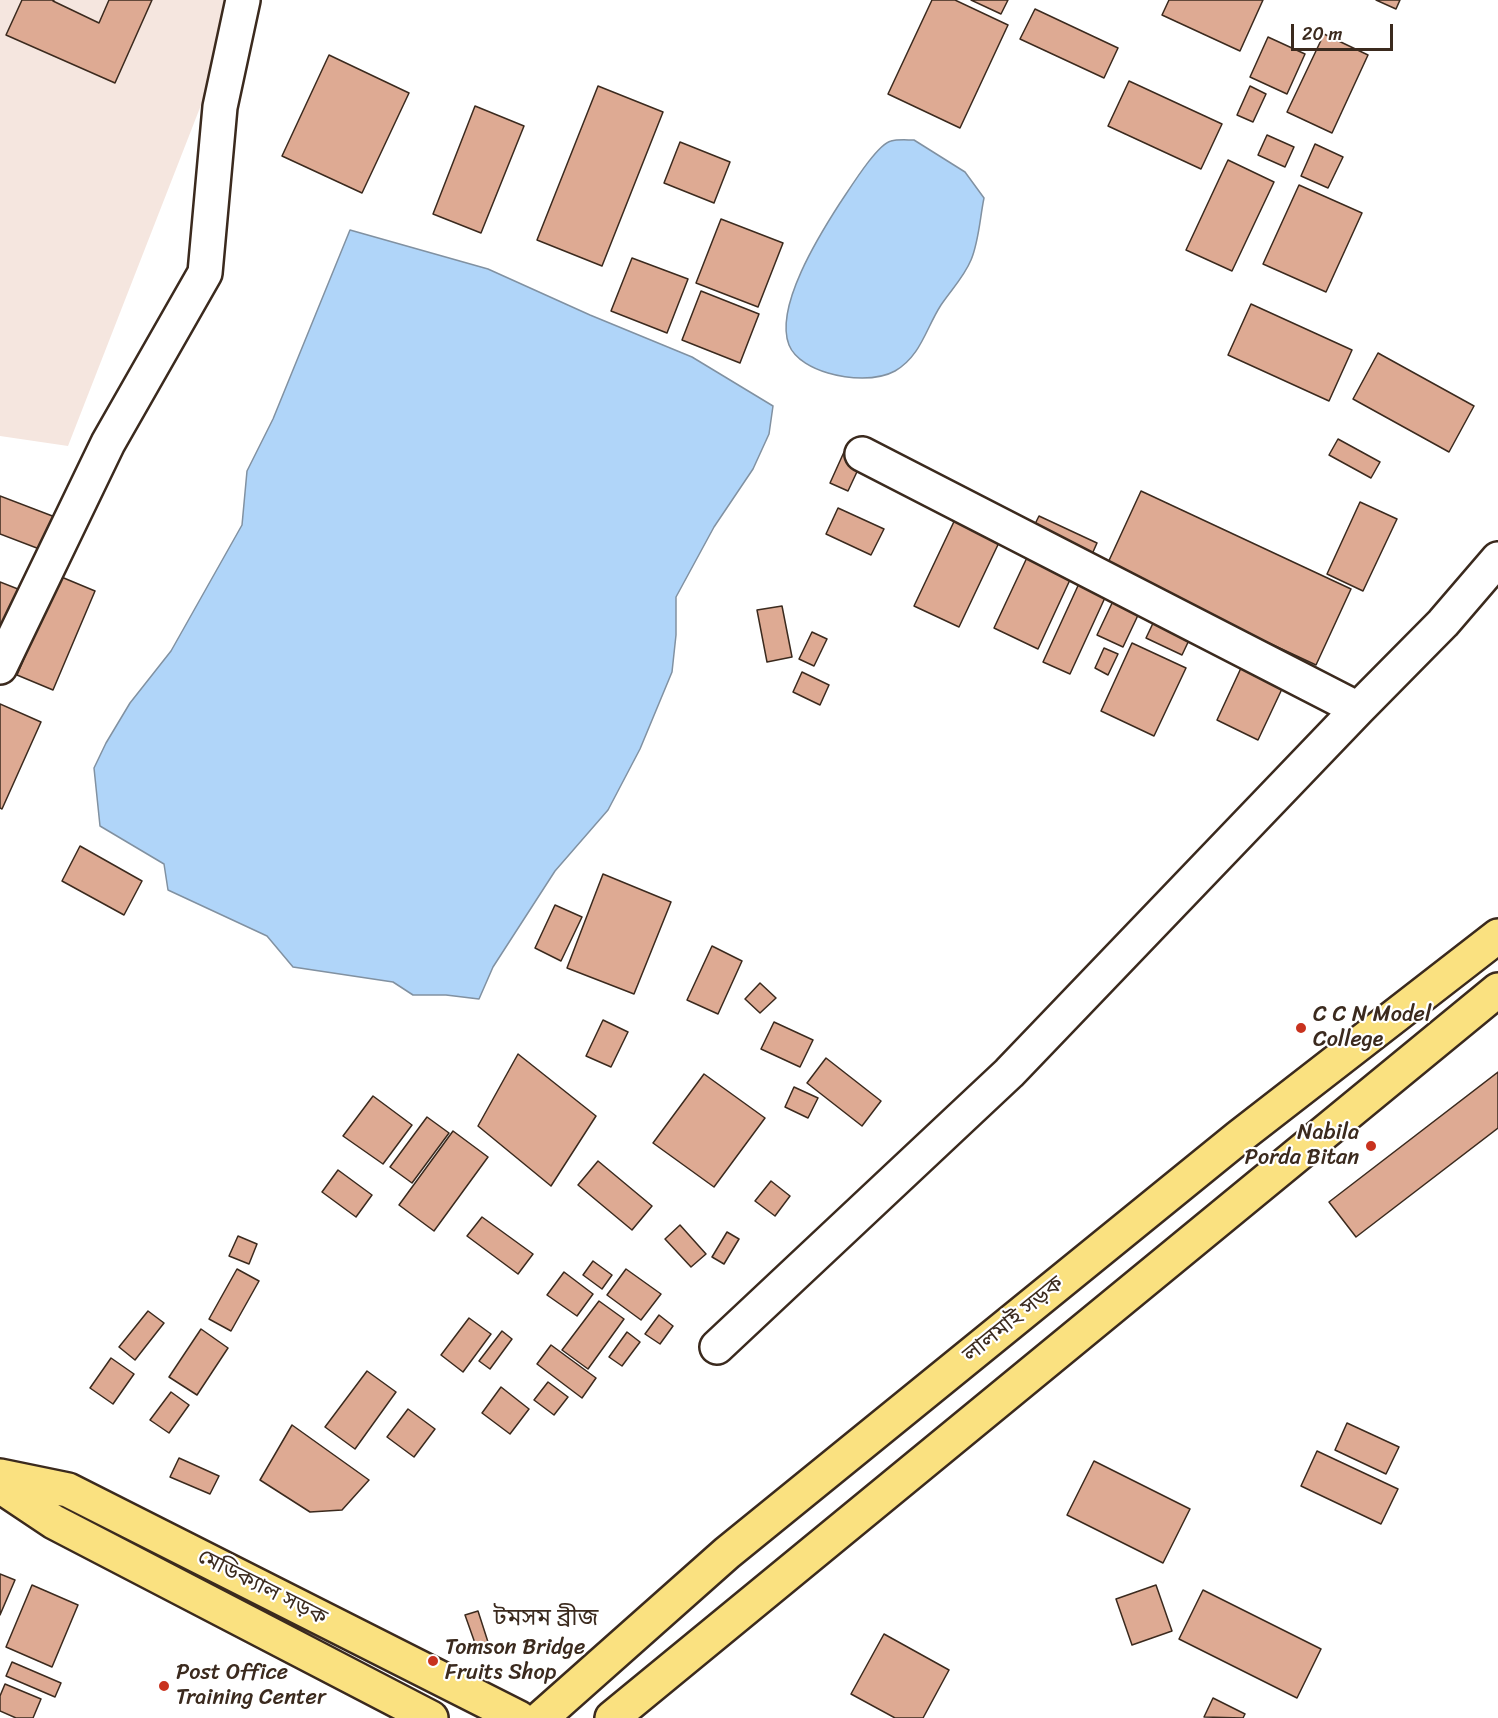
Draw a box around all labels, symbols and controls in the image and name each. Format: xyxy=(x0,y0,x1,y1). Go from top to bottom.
scale bar xyxy=(1294,12,1396,50)
text: 20 m xyxy=(1302,18,1342,50)
place label: C C N Model College xyxy=(1313,1002,1431,1054)
marker: C C N Model College xyxy=(1294,1021,1308,1035)
place label: Nabila Porda Bitan xyxy=(1245,1120,1359,1172)
marker: Nabila Porda Bitan xyxy=(1364,1139,1378,1153)
street label: লালমাই সড়ক xyxy=(958,1271,1070,1369)
street label: মেডিক্যাল সড়ক xyxy=(193,1544,331,1632)
district label: টমসম ব্রীজ xyxy=(494,1605,598,1633)
place label: Tomson Bridge Fruits Shop xyxy=(445,1635,585,1687)
marker: Tomson Bridge Fruits Shop xyxy=(426,1654,440,1668)
place label: Post Office Training Center xyxy=(176,1660,326,1712)
marker: Post Office Training Center xyxy=(157,1679,171,1693)

